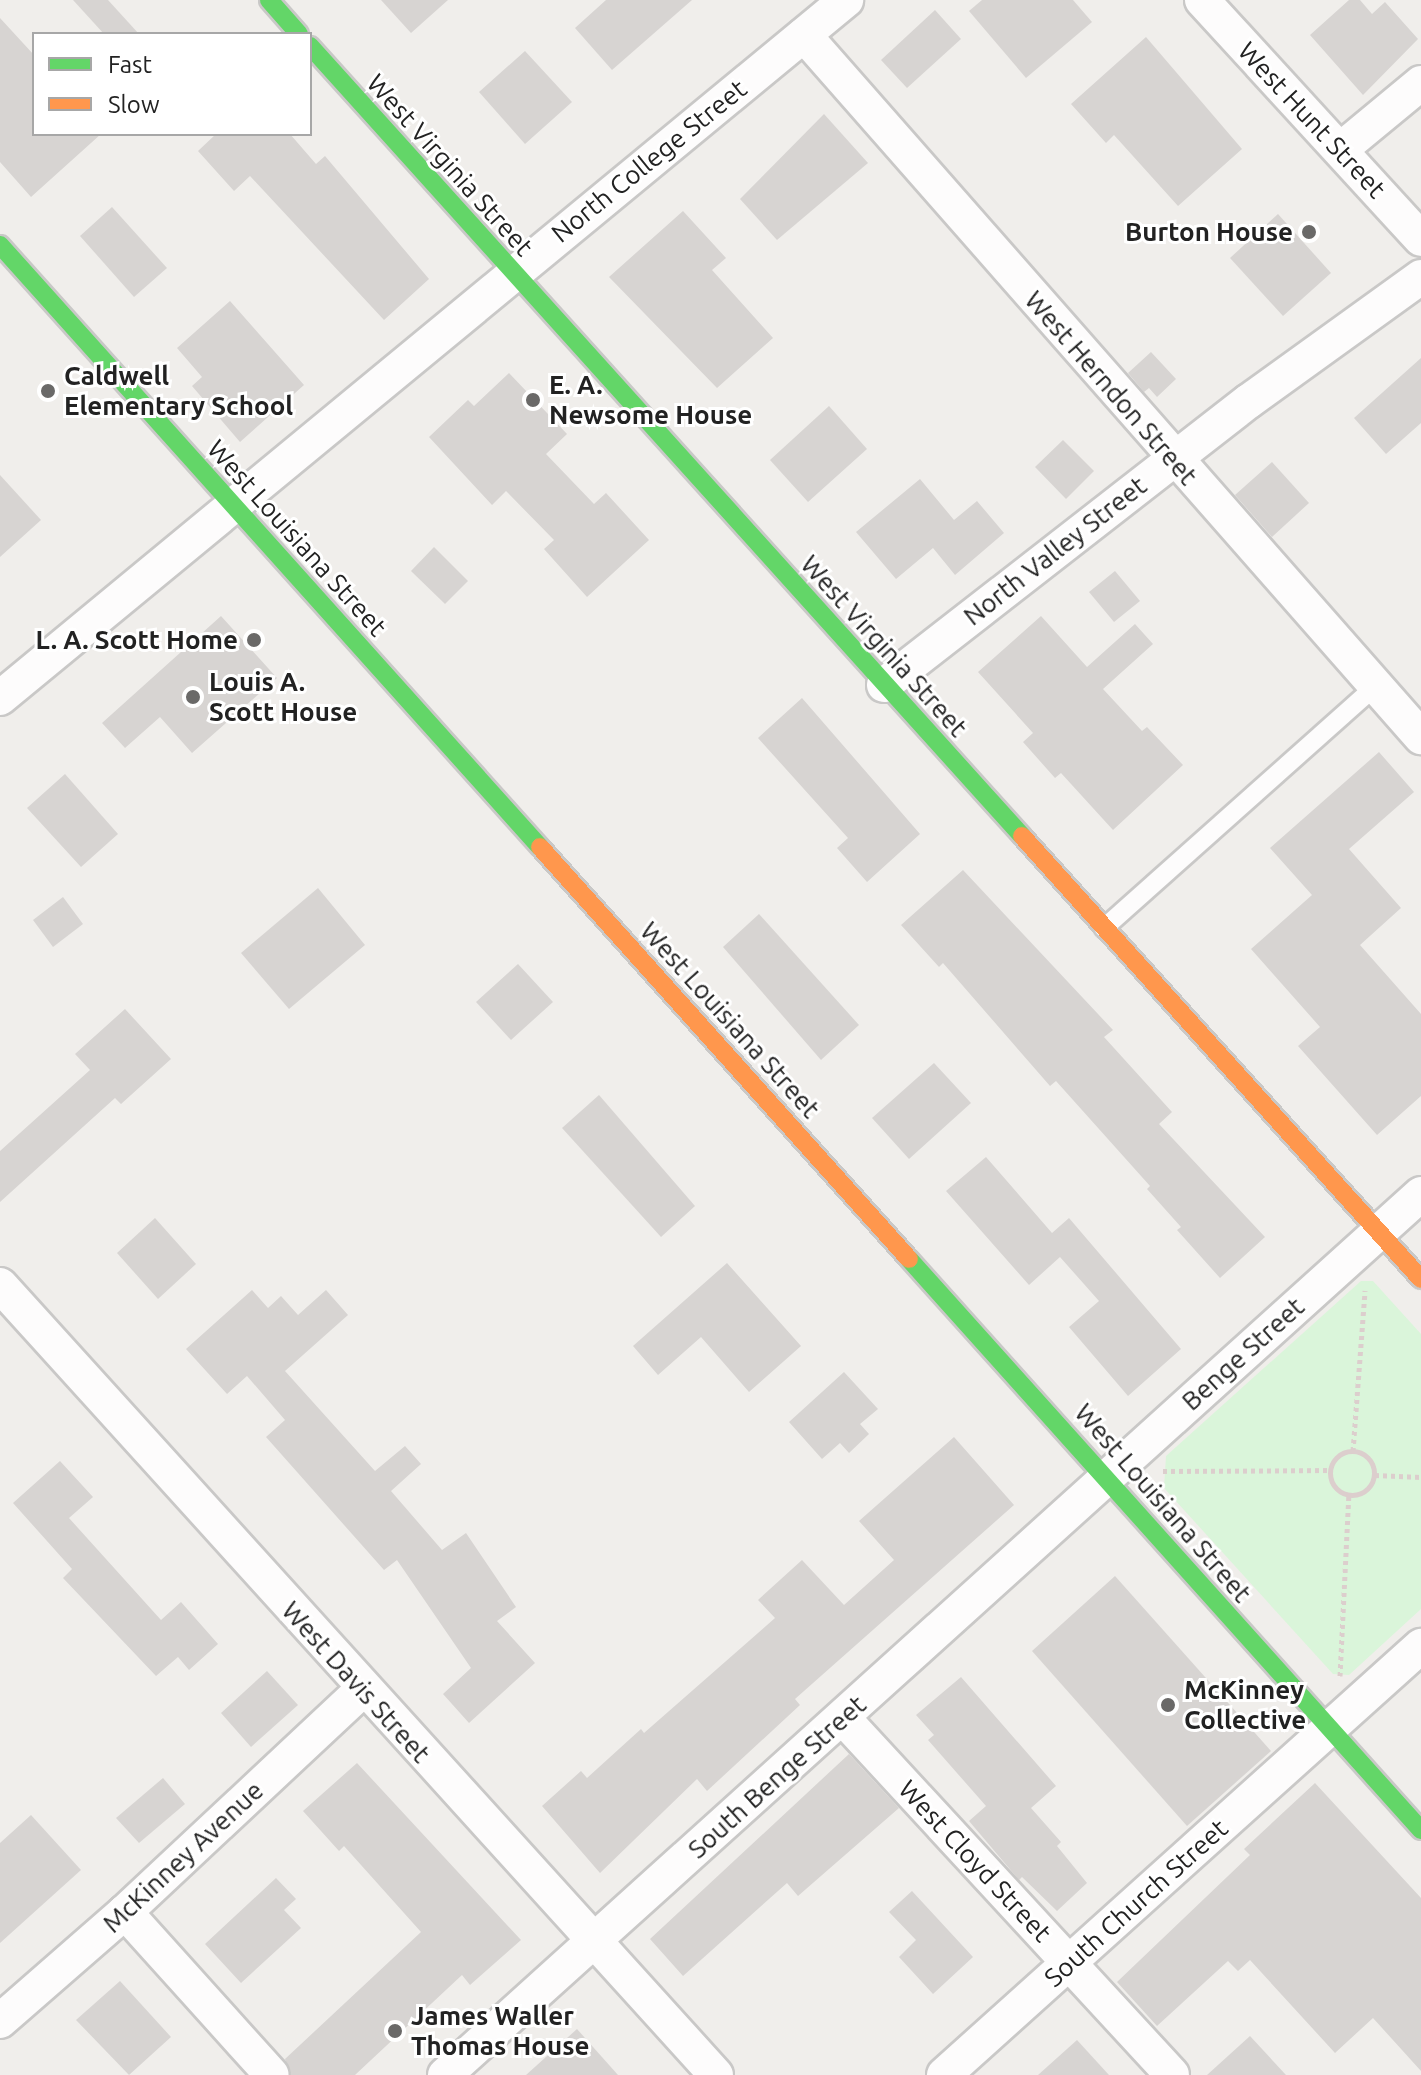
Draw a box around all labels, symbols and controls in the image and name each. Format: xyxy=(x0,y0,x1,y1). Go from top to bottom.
legend xyxy=(32,32,312,136)
street label: West Hunt Street xyxy=(1232,35,1392,205)
text: Fast xyxy=(108,51,152,78)
street label: West Virginia Street xyxy=(360,68,540,262)
street label: North College Street xyxy=(545,73,753,249)
text: Slow xyxy=(108,91,160,118)
place label: Burton House xyxy=(1125,216,1293,248)
marker: Burton House xyxy=(1300,223,1318,241)
street label: West Herndon Street xyxy=(1018,285,1204,491)
place label: Caldwell Elementary School xyxy=(64,360,293,422)
place label: E. A. Newsome House xyxy=(549,369,752,430)
marker: Caldwell Elementary School xyxy=(39,382,57,400)
marker: E. A. Newsome House xyxy=(524,391,542,409)
street label: West Louisiana Street xyxy=(201,434,393,642)
street label: North Valley Street xyxy=(957,470,1153,632)
street label: West Virginia Street xyxy=(794,549,974,743)
place label: L. A. Scott Home xyxy=(35,624,238,656)
marker: L. A. Scott Home xyxy=(245,631,263,649)
place label: Louis A. Scott House xyxy=(209,666,357,728)
marker: Louis A. Scott House xyxy=(184,688,202,706)
street label: West Louisiana Street xyxy=(634,916,826,1124)
street label: Benge Street xyxy=(1176,1291,1310,1417)
street label: West Louisiana Street xyxy=(1068,1397,1258,1609)
street label: West Davis Street xyxy=(275,1595,437,1769)
place label: McKinney Collective xyxy=(1184,1674,1306,1736)
street label: South Benge Street xyxy=(682,1689,872,1865)
marker: McKinney Collective xyxy=(1159,1696,1177,1714)
street label: West Cloyd Street xyxy=(892,1774,1058,1948)
street label: McKinney Avenue xyxy=(96,1775,270,1939)
street label: South Church Street xyxy=(1038,1813,1234,1993)
place label: James Waller Thomas House xyxy=(411,2000,589,2062)
marker: James Waller Thomas House xyxy=(386,2022,404,2040)

